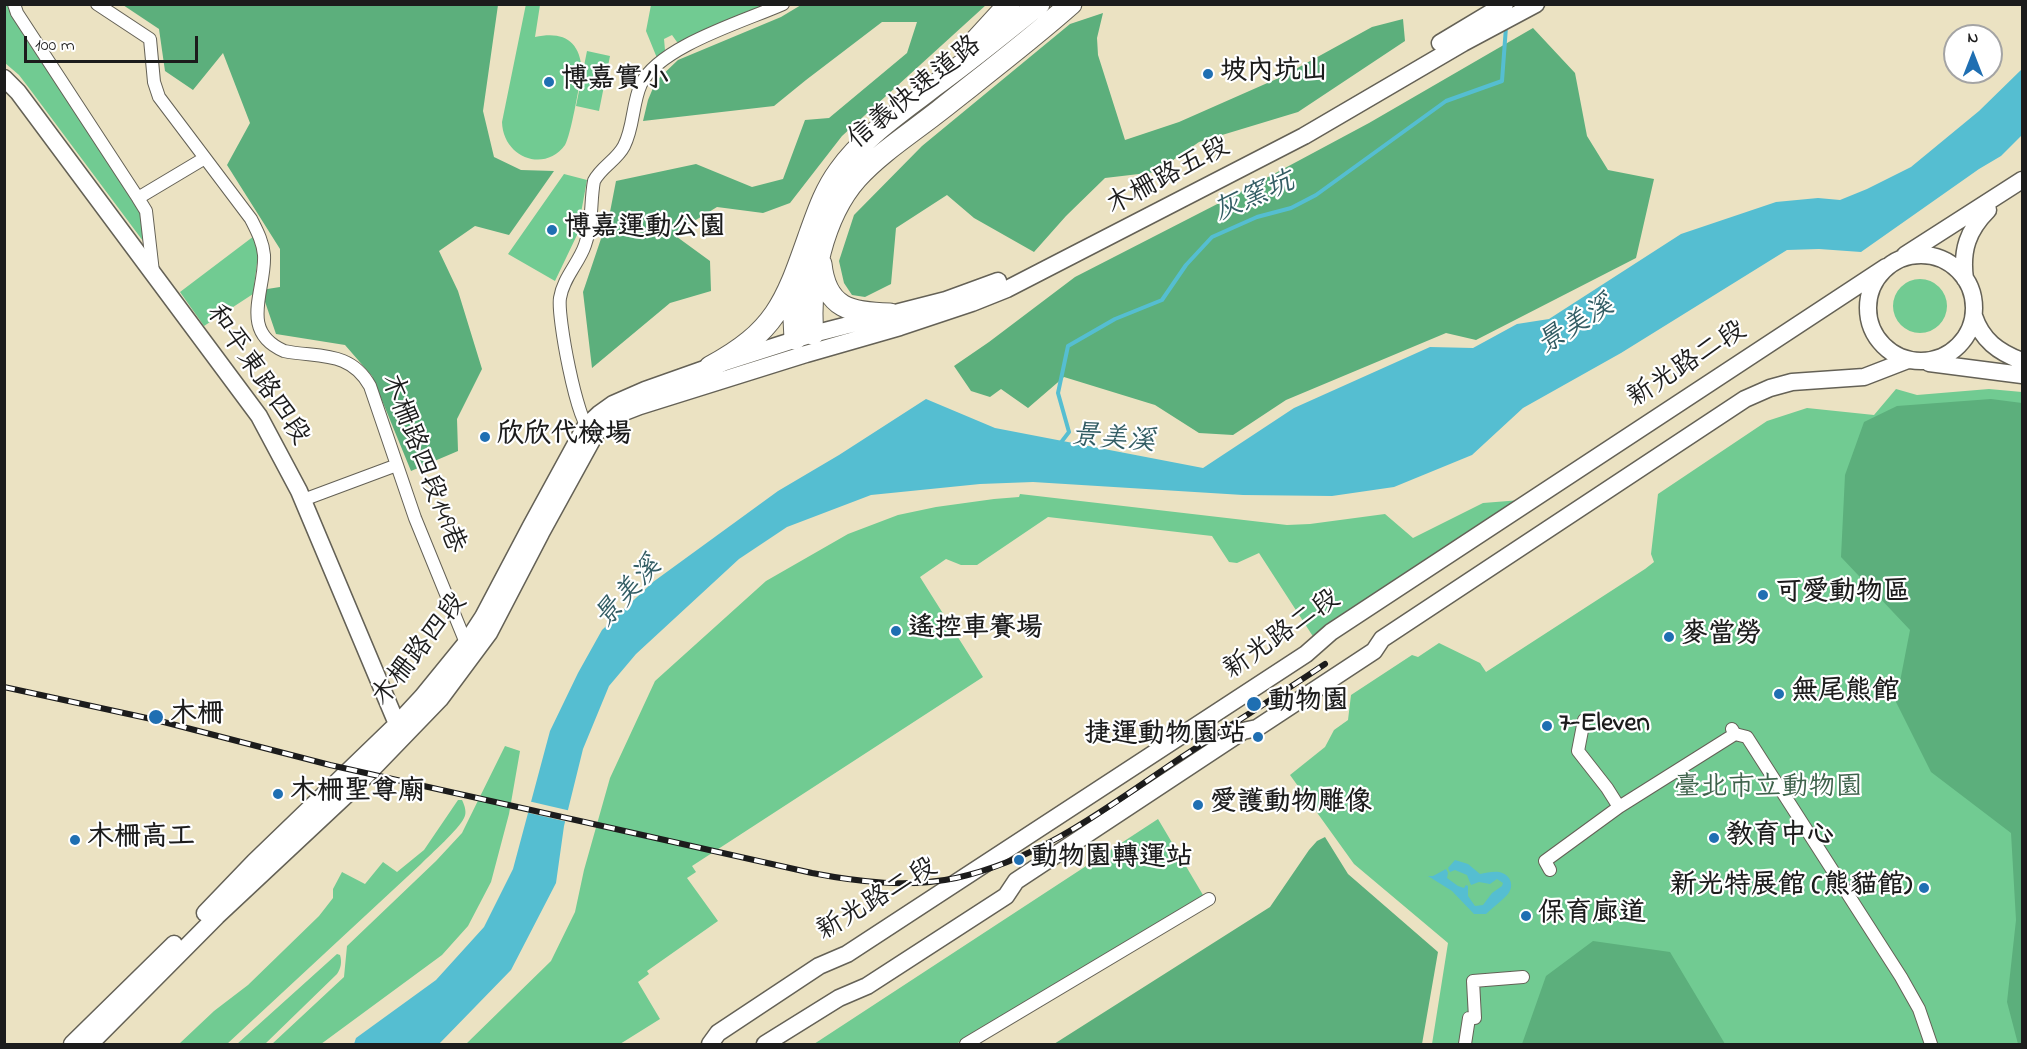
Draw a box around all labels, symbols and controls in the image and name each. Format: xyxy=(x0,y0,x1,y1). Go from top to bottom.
scale bar xyxy=(27,24,201,62)
north arrow xyxy=(1943,24,2003,84)
text: N xyxy=(1968,26,1978,50)
street label: 信義快速道路 xyxy=(843,30,989,158)
text: 100 m xyxy=(35,33,75,59)
place label: 坡內坑山 xyxy=(1220,58,1328,90)
place label: 博嘉實小 xyxy=(561,66,669,98)
marker: 坡內坑山 xyxy=(1201,67,1215,81)
marker: 博嘉實小 xyxy=(542,75,556,89)
street label: 木柵路五段 xyxy=(1102,132,1236,224)
water label: 灰窯坑 xyxy=(1210,167,1300,231)
place label: 博嘉運動公園 xyxy=(564,214,726,246)
marker: 博嘉運動公園 xyxy=(545,223,559,237)
water label: 景美溪 xyxy=(1532,290,1622,364)
street label: 和平東路四段 xyxy=(197,300,315,452)
street label: 新光路二段 xyxy=(1623,316,1753,416)
street label: 木柵路四段149巷 xyxy=(372,370,470,558)
place label: 欣欣代檢場 xyxy=(497,421,632,453)
water label: 景美溪 xyxy=(1070,421,1156,461)
marker: 欣欣代檢場 xyxy=(478,430,492,444)
water label: 景美溪 xyxy=(589,552,671,636)
place label: 可愛動物區 xyxy=(1775,579,1910,611)
street label: 新光路二段 xyxy=(1218,584,1348,688)
street label: 木柵路四段 xyxy=(367,588,475,714)
marker: 可愛動物區 xyxy=(1756,588,1770,602)
place label: 遙控車賽場 xyxy=(908,615,1043,647)
place label: 麥當勞 xyxy=(1681,621,1762,653)
marker: 遙控車賽場 xyxy=(889,624,903,638)
marker: 麥當勞 xyxy=(1662,630,1676,644)
place label: 無尾熊館 xyxy=(1791,678,1899,710)
marker: 無尾熊館 xyxy=(1772,687,1786,701)
place label: 動物園 xyxy=(1268,688,1349,720)
marker: 動物園 xyxy=(1245,695,1263,713)
place label: 木柵 xyxy=(170,701,224,733)
marker: 木柵 xyxy=(147,708,165,726)
place label: 7-Eleven xyxy=(1559,710,1650,742)
marker: 7-Eleven xyxy=(1540,719,1554,733)
place label: 捷運動物園站 xyxy=(1084,721,1246,753)
marker: 捷運動物園站 xyxy=(1251,730,1265,744)
park label: 臺北市立動物園 xyxy=(1674,774,1862,806)
place label: 木柵聖尊廟 xyxy=(290,778,425,810)
marker: 木柵聖尊廟 xyxy=(271,787,285,801)
place label: 愛護動物雕像 xyxy=(1210,789,1372,821)
marker: 愛護動物雕像 xyxy=(1191,798,1205,812)
place label: 教育中心 xyxy=(1726,822,1834,854)
place label: 木柵高工 xyxy=(87,824,195,856)
marker: 教育中心 xyxy=(1707,831,1721,845)
marker: 木柵高工 xyxy=(68,833,82,847)
place label: 動物園轉運站 xyxy=(1031,844,1193,876)
street label: 新光路二段 xyxy=(812,852,944,950)
marker: 動物園轉運站 xyxy=(1012,853,1026,867)
place label: 新光特展館 (熊貓館) xyxy=(1670,872,1912,904)
marker: 新光特展館 (熊貓館) xyxy=(1917,881,1931,895)
place label: 保育廊道 xyxy=(1538,900,1646,932)
marker: 保育廊道 xyxy=(1519,909,1533,923)

